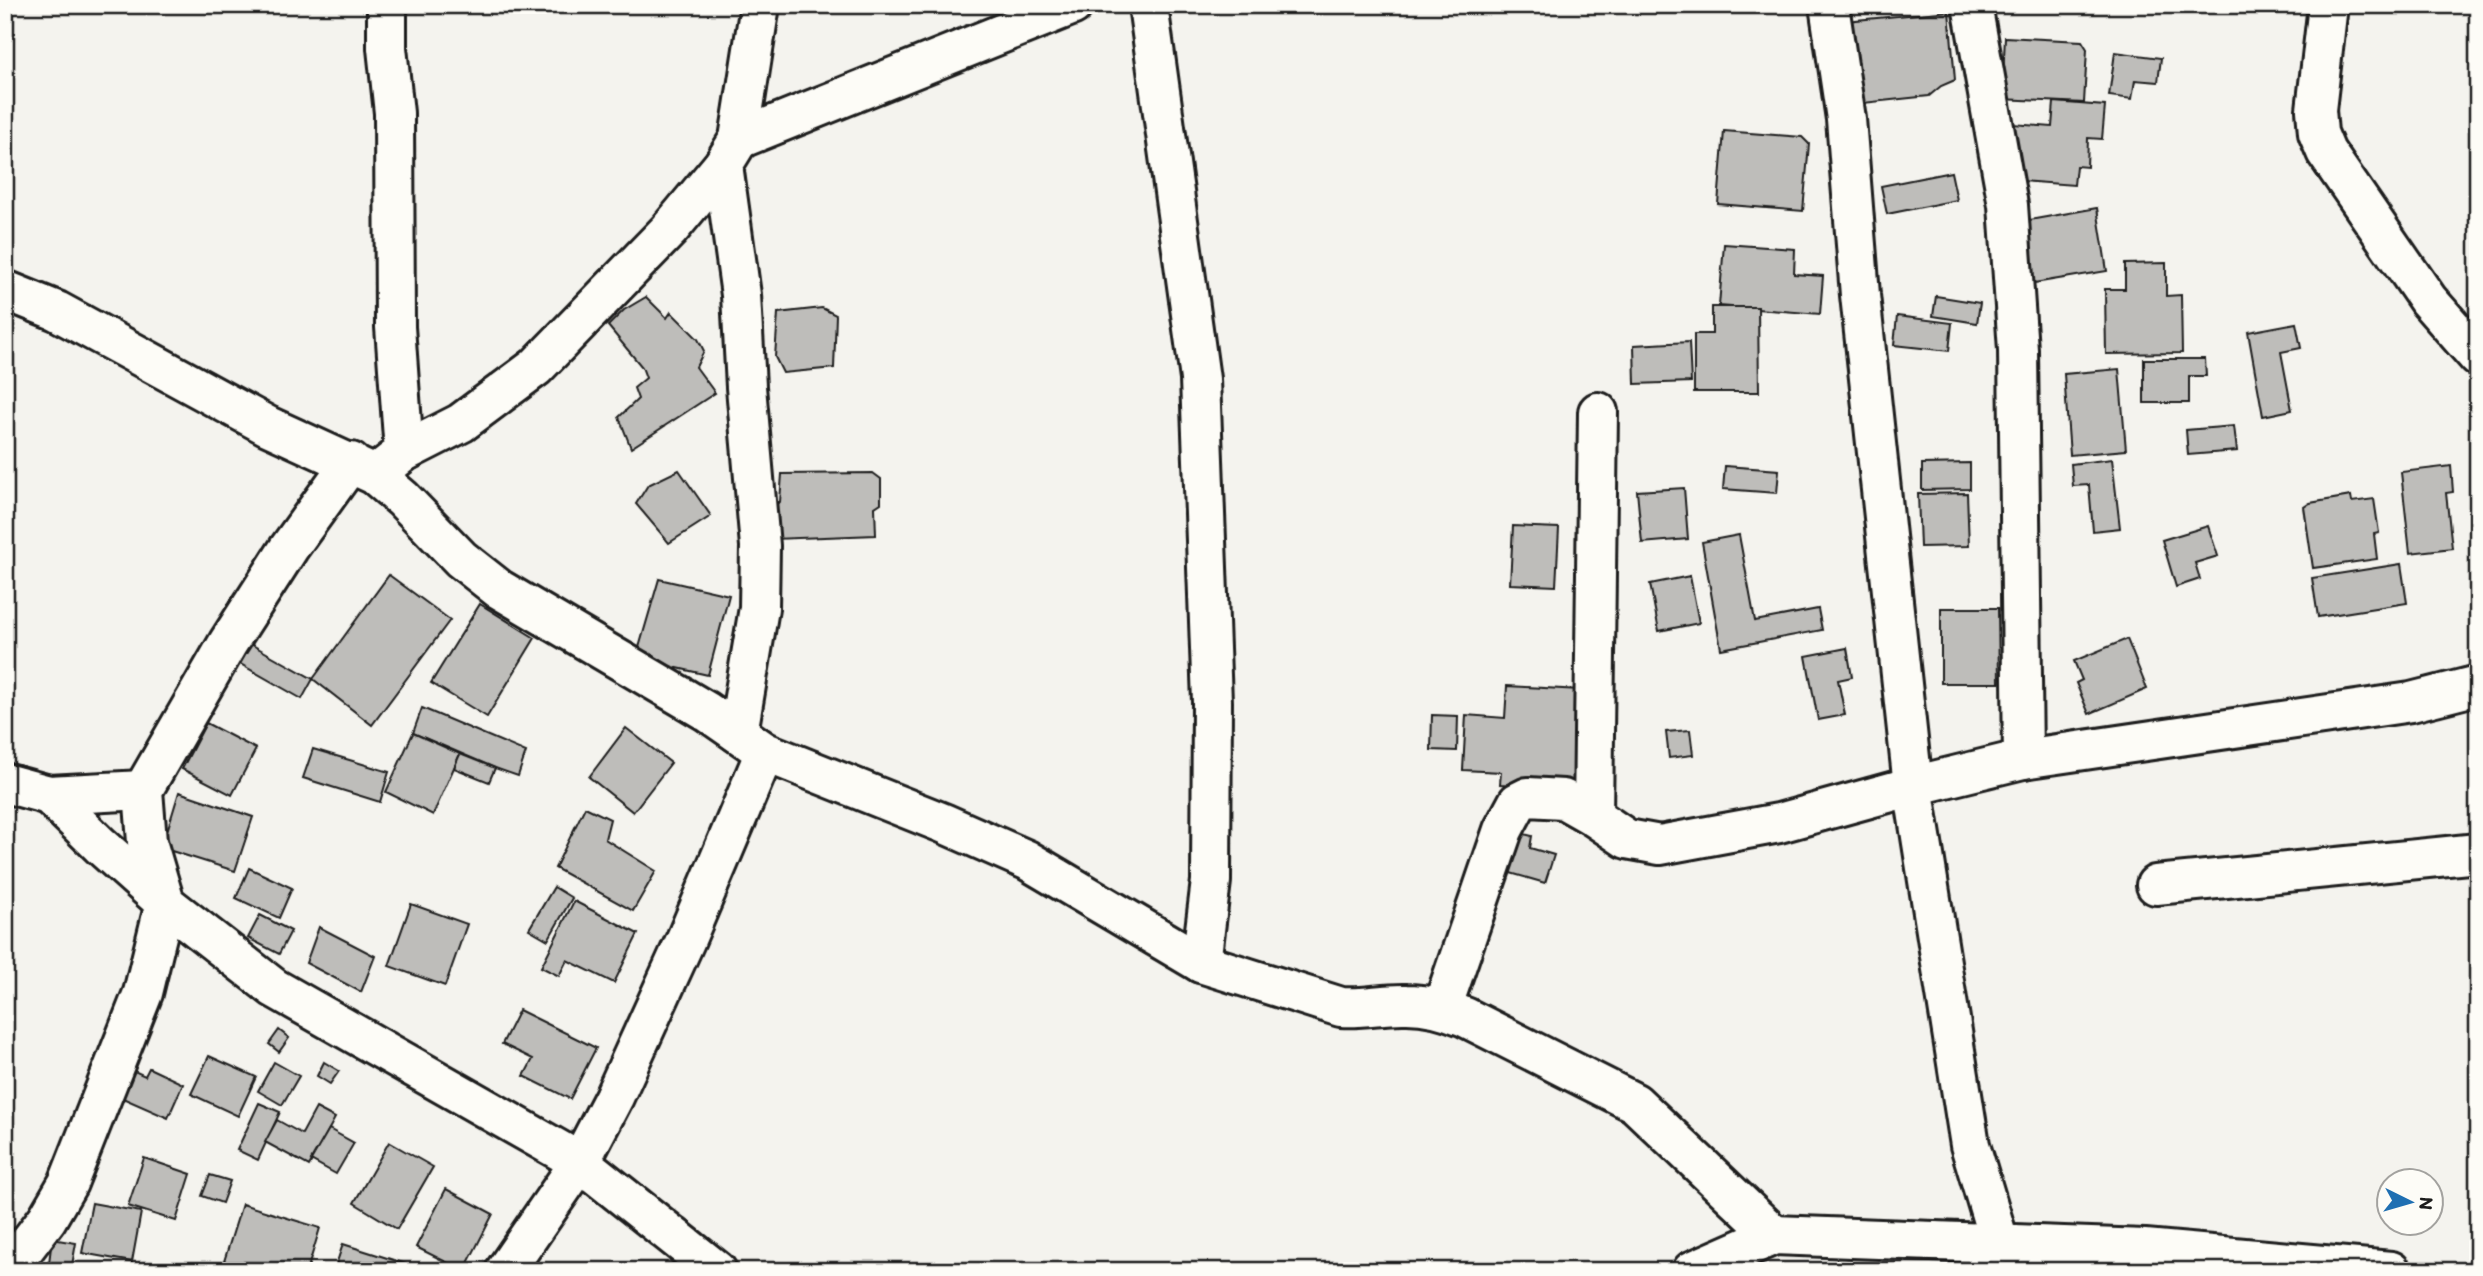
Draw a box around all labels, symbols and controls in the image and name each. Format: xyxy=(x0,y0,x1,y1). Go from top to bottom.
north arrow xyxy=(2374,1168,2444,1238)
text: N xyxy=(2414,1196,2438,1211)

